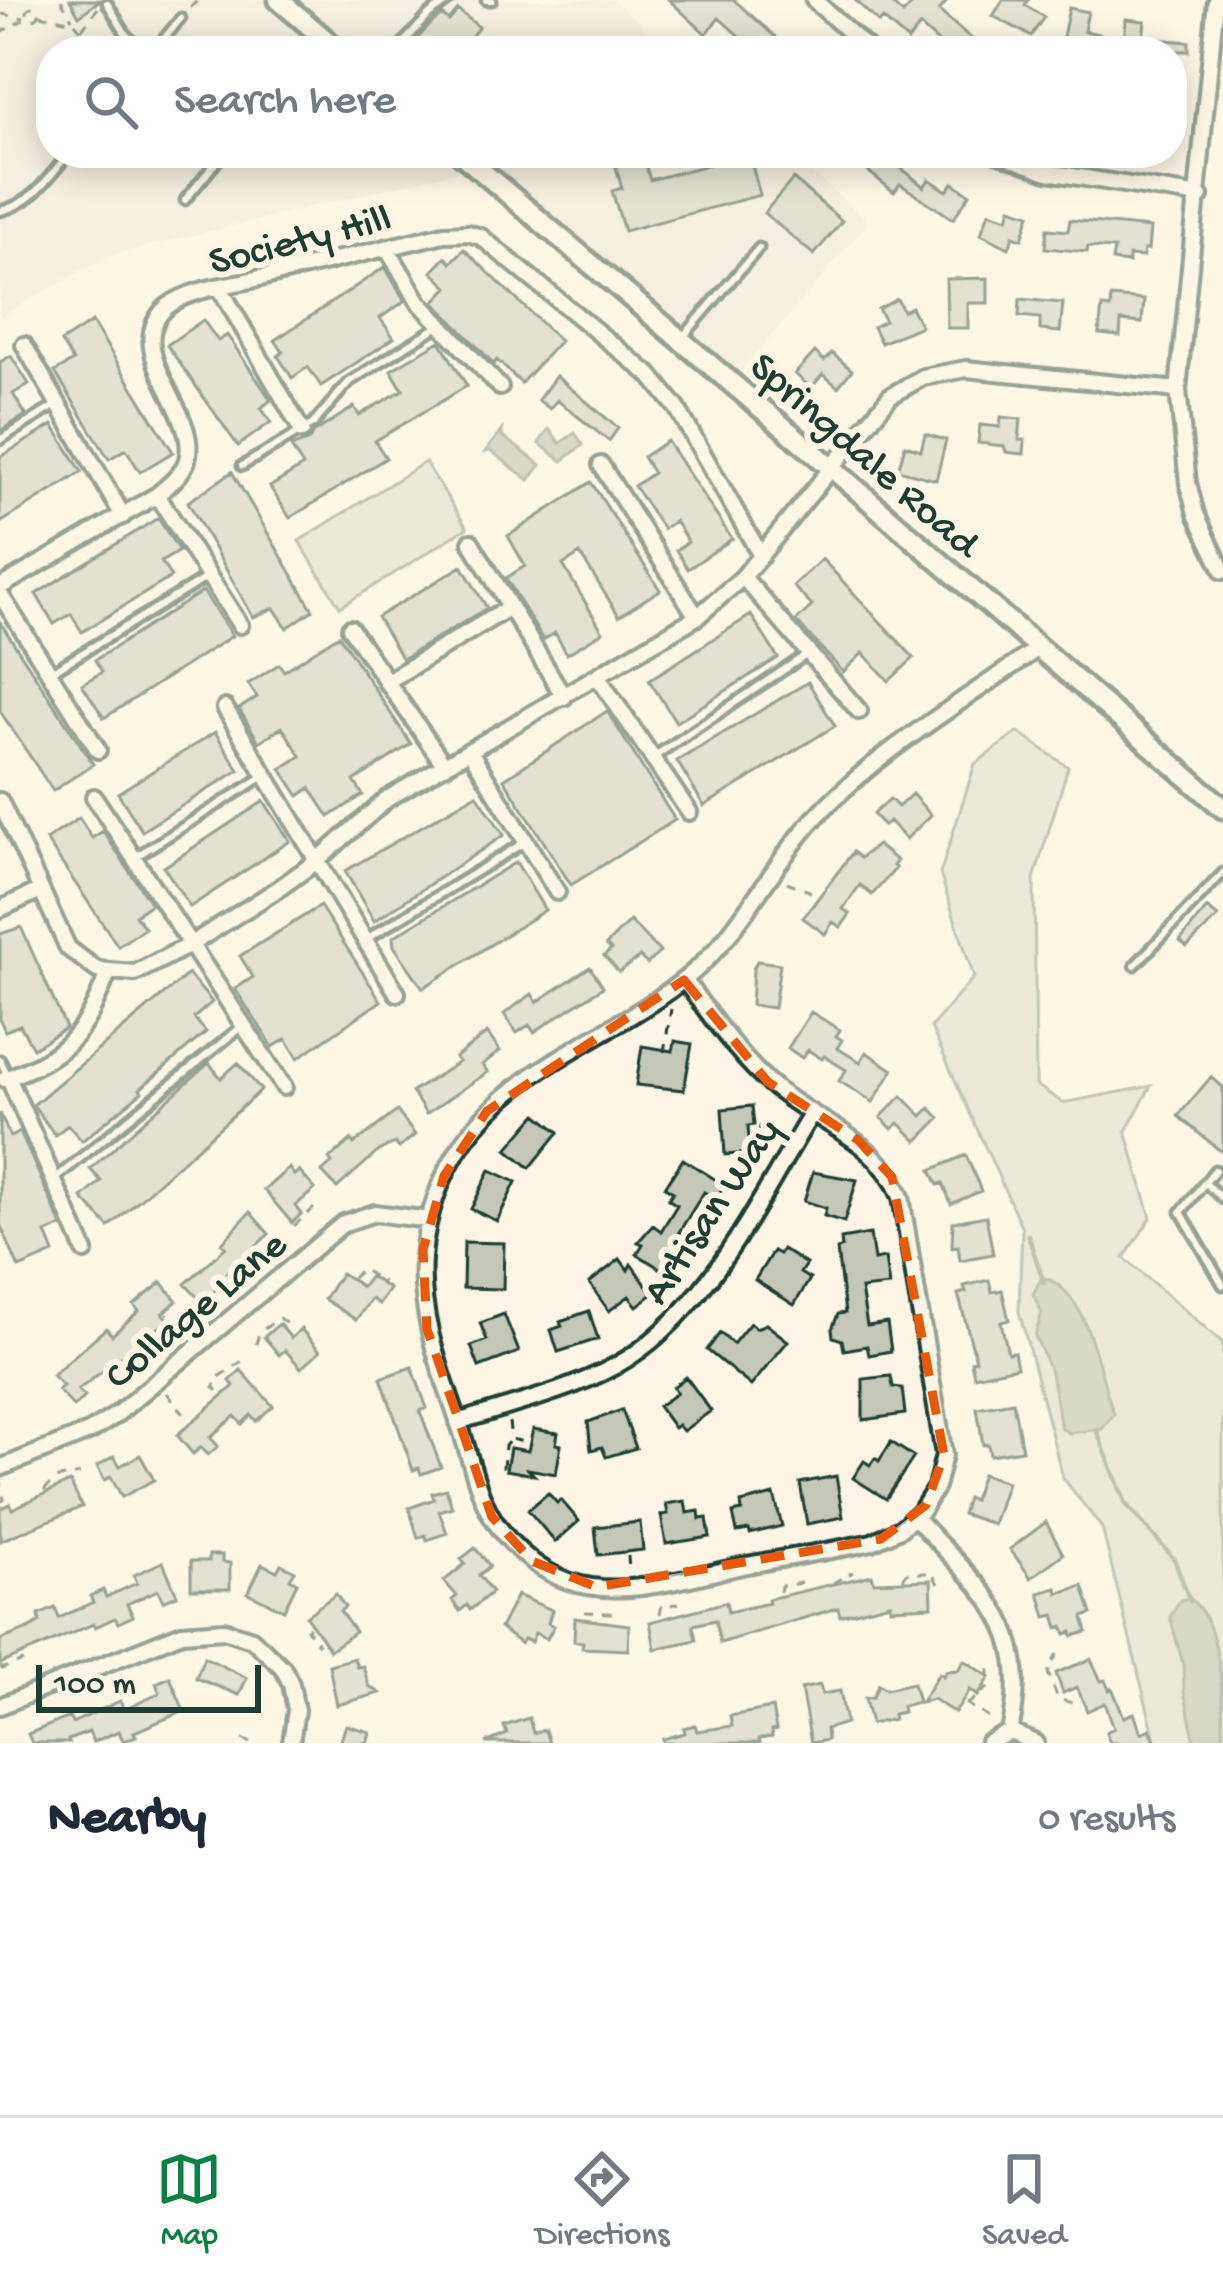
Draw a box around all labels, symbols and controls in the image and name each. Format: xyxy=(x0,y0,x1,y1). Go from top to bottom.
search box xyxy=(36,36,1187,168)
icon: search xyxy=(78,69,144,135)
text: Search here xyxy=(174,76,396,129)
street label: Society Hill xyxy=(205,197,397,290)
street label: Springdale Road xyxy=(737,345,990,573)
street label: Artisan Way xyxy=(634,1111,794,1316)
street label: Collage Lane xyxy=(97,1222,300,1403)
scale bar xyxy=(36,1659,261,1712)
text: 100 m xyxy=(54,1667,136,1705)
text: Nearby xyxy=(48,1791,206,1851)
text: 0 results xyxy=(1038,1798,1175,1844)
tab: Map xyxy=(156,2146,222,2256)
tab: Directions xyxy=(535,2146,669,2256)
tab: Saved xyxy=(982,2146,1067,2256)

